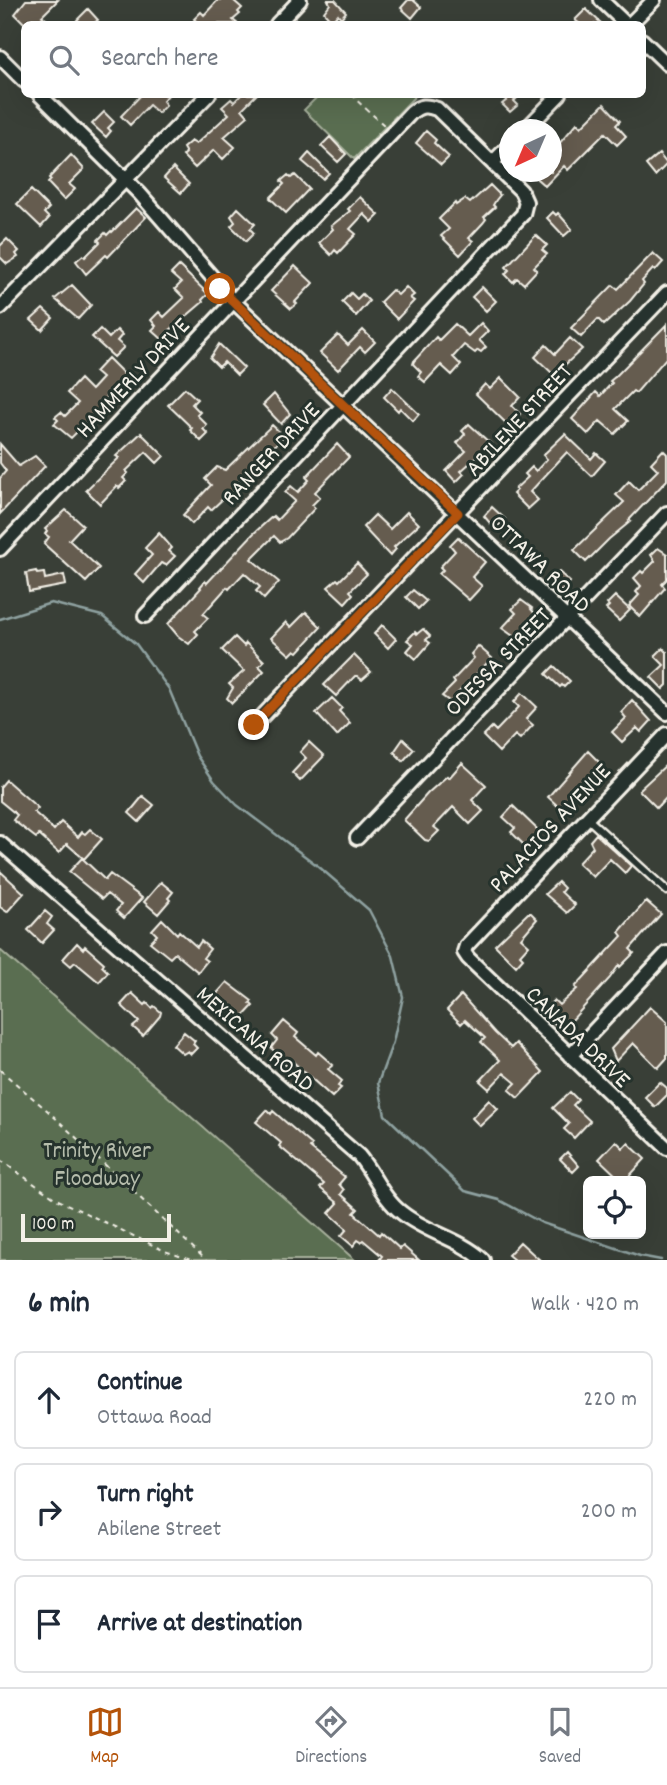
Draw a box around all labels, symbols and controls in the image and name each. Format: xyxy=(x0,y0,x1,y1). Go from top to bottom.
search box xyxy=(21,21,646,98)
icon: search xyxy=(45,41,83,79)
text: Search here xyxy=(101,41,219,78)
north arrow xyxy=(499,119,562,182)
route start xyxy=(204,273,235,304)
street label: HAMMERLY DRIVE xyxy=(69,311,199,447)
street label: ABILENE STREET xyxy=(459,356,582,485)
street label: RANGER DRIVE xyxy=(215,396,329,514)
street label: OTTAWA ROAD xyxy=(481,508,597,622)
street label: ODESSA STREET xyxy=(438,601,560,725)
route end xyxy=(238,709,269,740)
street label: PALACIOS AVENUE xyxy=(482,757,620,901)
street label: MEXICANA ROAD xyxy=(187,979,321,1101)
street label: CANADA DRIVE xyxy=(517,979,637,1097)
park label: Trinity River Floodway xyxy=(43,1135,151,1197)
map controls xyxy=(583,1176,646,1239)
button: locate xyxy=(583,1176,646,1239)
scale bar xyxy=(21,1211,172,1243)
text: 100 m xyxy=(32,1212,74,1239)
text: 6 min xyxy=(28,1284,90,1327)
text: Walk · 420 m xyxy=(531,1289,639,1322)
text: Continue xyxy=(97,1365,182,1402)
icon: ahead xyxy=(30,1381,68,1419)
text: 220 m xyxy=(583,1384,637,1417)
text: Ottawa Road xyxy=(97,1402,212,1435)
text: Turn right xyxy=(97,1477,194,1514)
icon: right xyxy=(30,1493,68,1531)
text: 200 m xyxy=(581,1496,637,1529)
text: Abilene Street xyxy=(97,1514,221,1547)
icon: arrive xyxy=(30,1605,68,1643)
text: Arrive at destination xyxy=(97,1606,302,1643)
tab: Map xyxy=(86,1703,124,1772)
tab: Directions xyxy=(295,1703,367,1772)
tab: Saved xyxy=(539,1703,581,1772)

